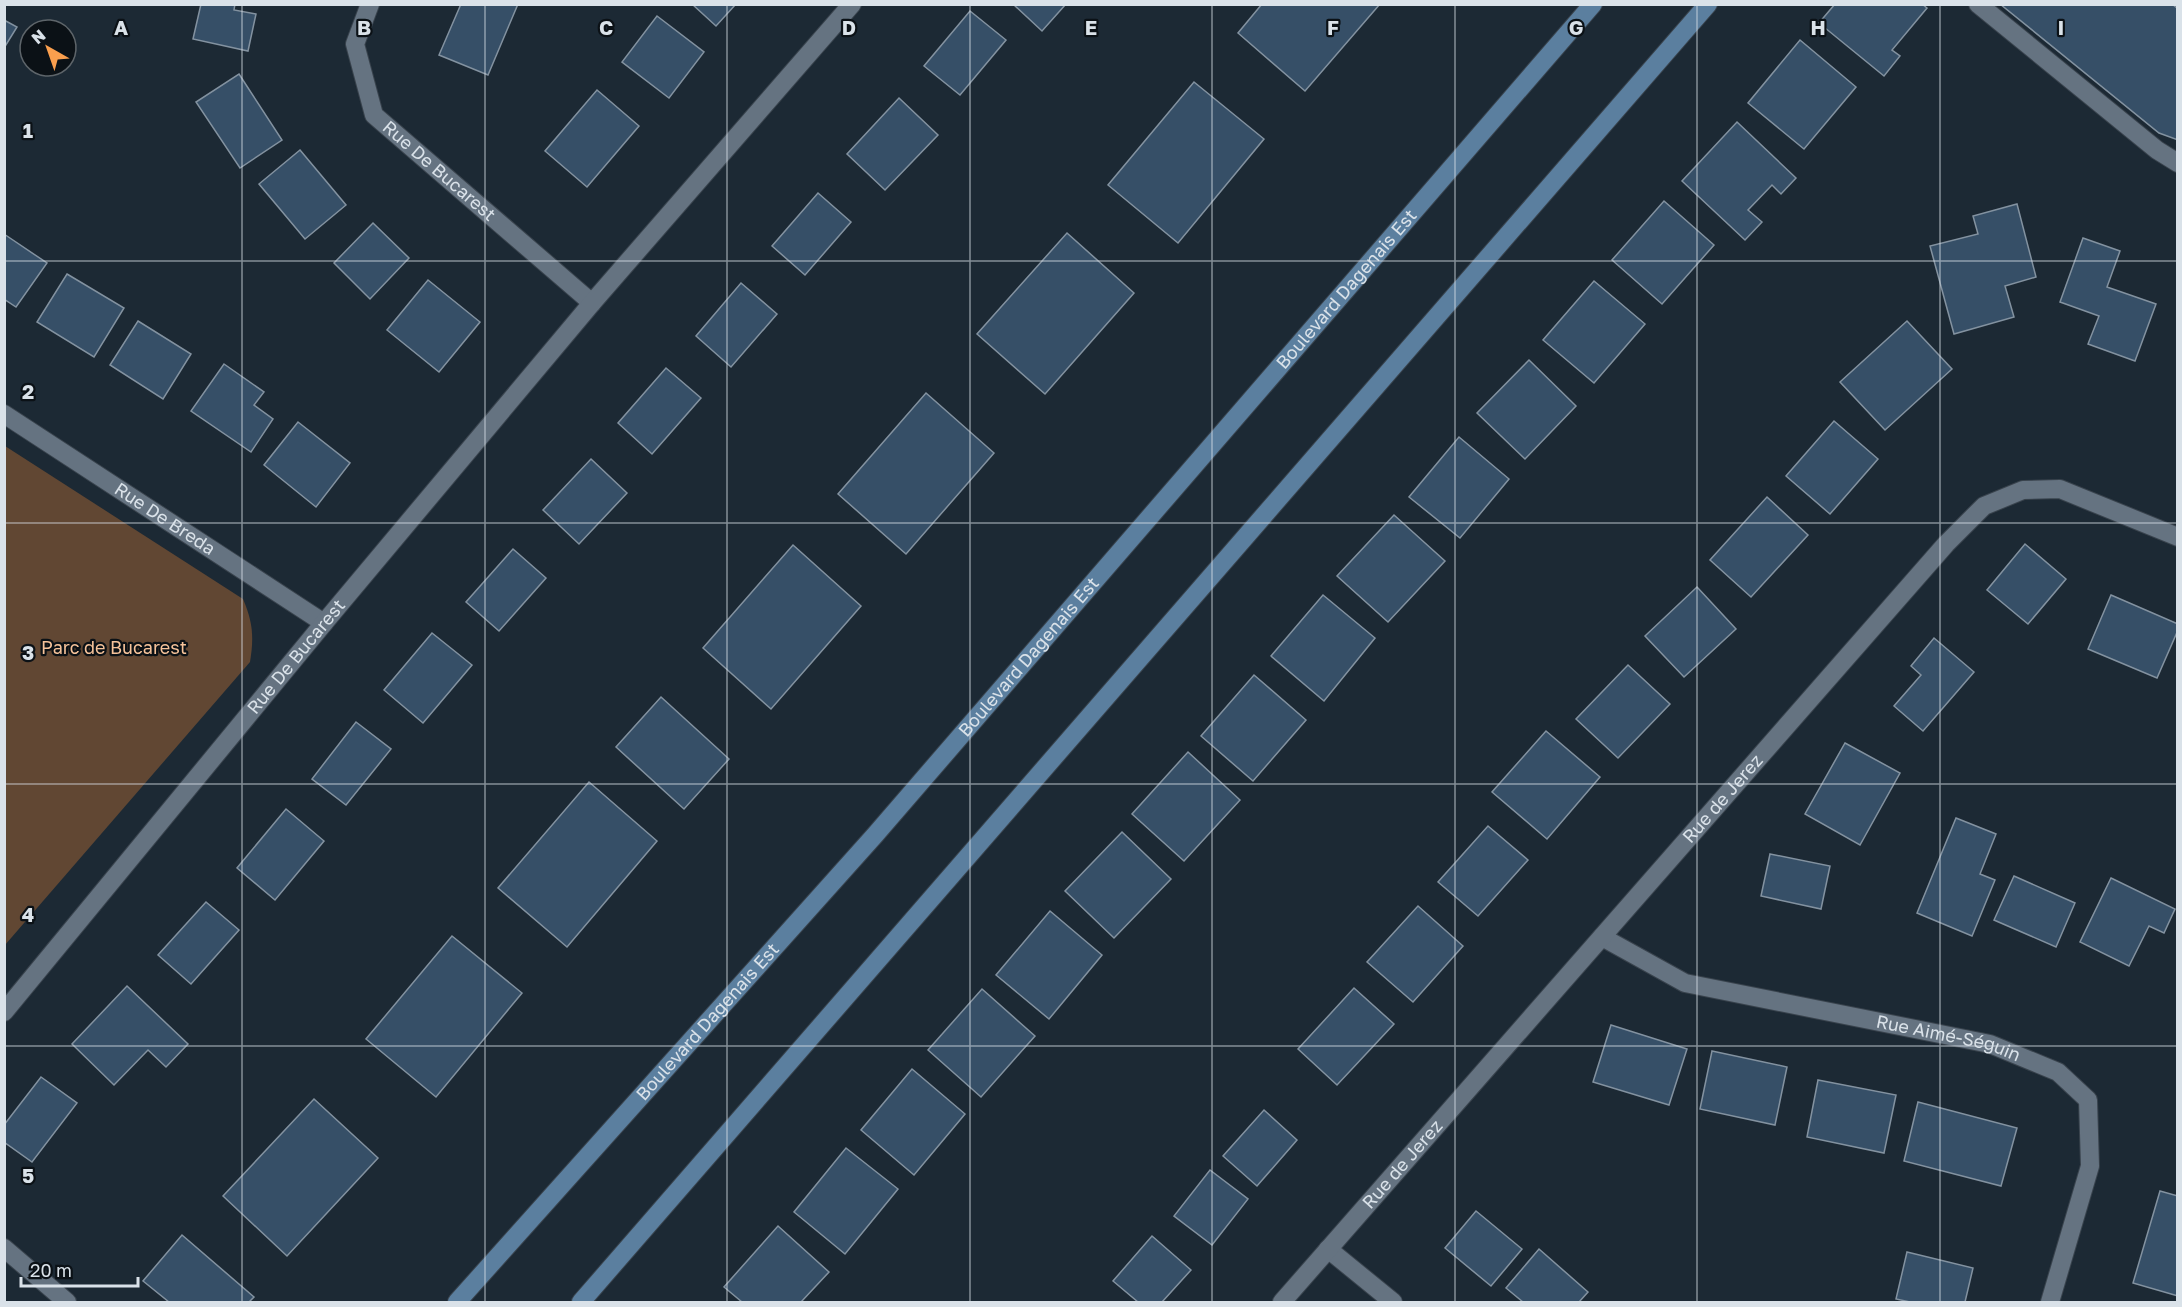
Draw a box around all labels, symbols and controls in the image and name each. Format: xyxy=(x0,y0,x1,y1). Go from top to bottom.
text: A xyxy=(114,15,128,39)
text: B xyxy=(357,15,371,39)
text: C xyxy=(599,15,613,39)
text: D xyxy=(842,15,856,39)
text: E xyxy=(1085,15,1097,39)
text: F xyxy=(1327,15,1339,39)
text: G xyxy=(1569,15,1583,39)
text: H xyxy=(1810,15,1826,39)
text: I xyxy=(2058,15,2064,39)
north arrow xyxy=(18,18,78,78)
text: N xyxy=(27,25,49,48)
street label: Rue De Bucarest xyxy=(379,115,501,225)
text: 1 xyxy=(23,118,33,142)
street label: Boulevard Dagenais Est xyxy=(1271,204,1421,373)
text: 2 xyxy=(22,379,34,403)
street label: Rue De Breda xyxy=(111,477,220,559)
street label: Boulevard Dagenais Est xyxy=(953,572,1103,741)
street label: Rue De Bucarest xyxy=(242,594,349,718)
park label: Parc de Bucarest xyxy=(41,636,187,658)
text: 3 xyxy=(22,640,34,664)
street label: Rue de Jerez xyxy=(1677,749,1767,847)
text: 4 xyxy=(22,902,34,926)
street label: Boulevard Dagenais Est xyxy=(631,938,783,1104)
street label: Rue Aimé-Séguin xyxy=(1874,1010,2024,1065)
street label: Rue de Jerez xyxy=(1357,1115,1447,1213)
text: 5 xyxy=(22,1163,34,1187)
scale bar xyxy=(21,1250,138,1288)
text: 20 m xyxy=(30,1259,72,1281)

